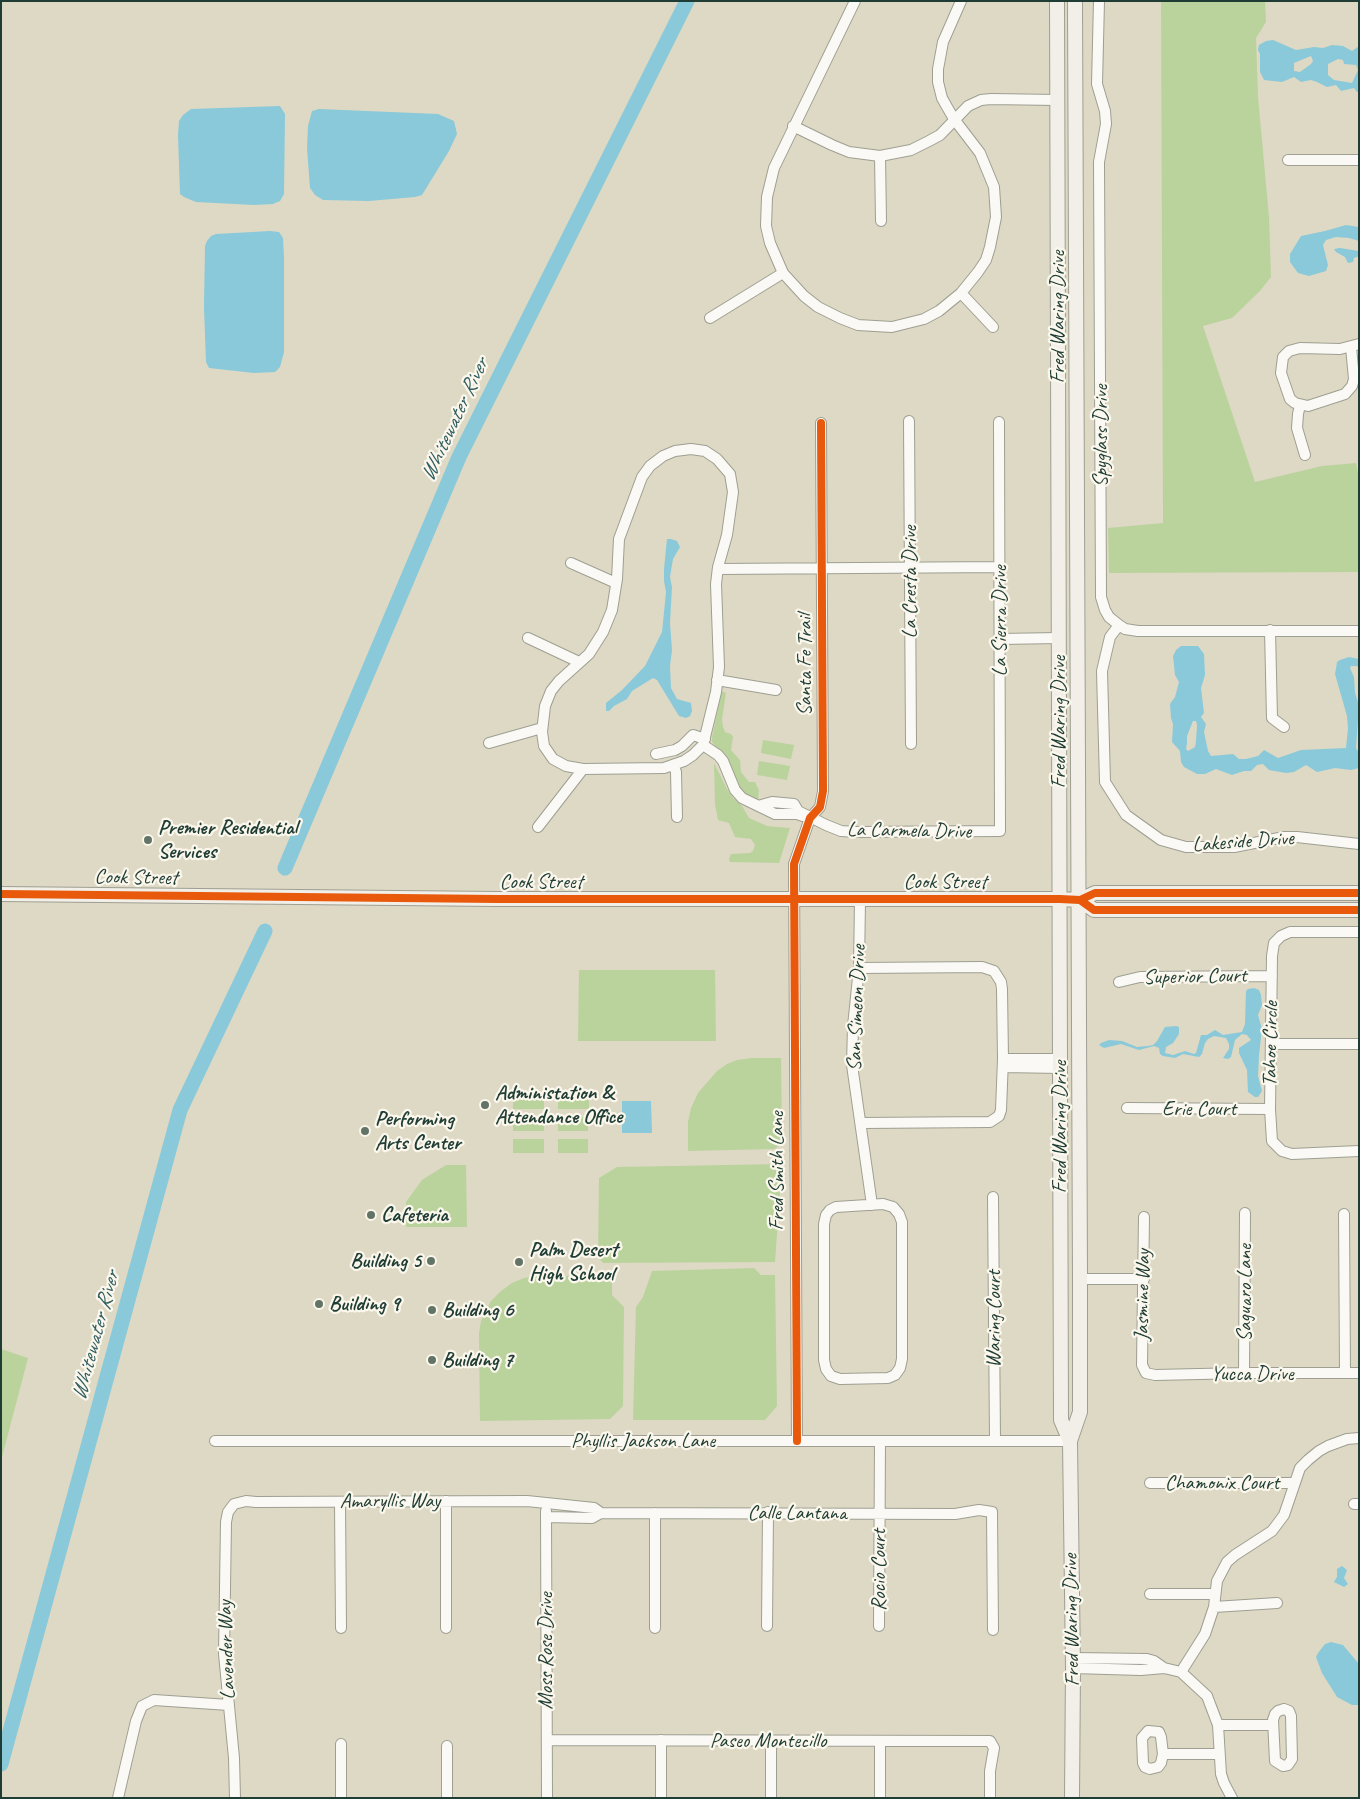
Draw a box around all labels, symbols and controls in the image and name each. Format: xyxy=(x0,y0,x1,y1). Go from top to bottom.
street label: Fred Waring Drive xyxy=(1045,251,1071,383)
water label: Whitewater River xyxy=(415,355,495,485)
street label: Spyglass Drive xyxy=(1088,385,1114,487)
street label: La Cresta Drive xyxy=(897,526,923,638)
street label: La Sierra Drive xyxy=(987,565,1013,677)
street label: Santa Fe Trail xyxy=(792,614,818,716)
street label: Fred Waring Drive xyxy=(1046,656,1072,788)
place label: Premier Residential Services xyxy=(158,815,297,865)
street label: La Carmela Drive xyxy=(847,817,971,845)
street label: Lakeside Drive xyxy=(1191,826,1295,858)
marker: Premier Residential Services xyxy=(142,834,154,846)
street label: Cook Street xyxy=(94,865,178,891)
street label: Cook Street xyxy=(499,869,583,895)
street label: Cook Street xyxy=(903,869,987,895)
street label: San Simeon Drive xyxy=(842,944,872,1072)
street label: Superior Court xyxy=(1143,963,1247,991)
street label: Tahoe Circle xyxy=(1258,1001,1284,1087)
street label: Fred Waring Drive xyxy=(1047,1061,1073,1193)
place label: Administation & Attendance Office xyxy=(495,1080,622,1130)
street label: Erie Court xyxy=(1162,1096,1236,1122)
marker: Administation & Attendance Office xyxy=(479,1099,491,1111)
place label: Performing Arts Center xyxy=(375,1106,461,1156)
street label: Fred Smith Lane xyxy=(764,1112,790,1230)
marker: Performing Arts Center xyxy=(359,1125,371,1137)
place label: Cafeteria xyxy=(381,1202,448,1228)
marker: Cafeteria xyxy=(365,1209,377,1221)
place label: Palm Desert High School xyxy=(529,1237,617,1287)
street label: Saguaro Lane xyxy=(1232,1244,1258,1342)
place label: Building 5 xyxy=(350,1248,421,1274)
street label: Jasmine Way xyxy=(1130,1249,1156,1341)
marker: Building 5 xyxy=(425,1255,437,1267)
marker: Palm Desert High School xyxy=(513,1256,525,1268)
water label: Whitewater River xyxy=(66,1269,126,1403)
street label: Waring Court xyxy=(981,1270,1007,1368)
place label: Building 9 xyxy=(329,1291,400,1317)
place label: Building 6 xyxy=(442,1297,513,1323)
marker: Building 9 xyxy=(313,1298,325,1310)
marker: Building 6 xyxy=(426,1304,438,1316)
place label: Building 7 xyxy=(442,1347,513,1373)
marker: Building 7 xyxy=(426,1354,438,1366)
street label: Yucca Drive xyxy=(1210,1361,1294,1387)
street label: Phyllis Jackson Lane xyxy=(571,1428,715,1454)
street label: Chamonix Court xyxy=(1165,1470,1279,1496)
street label: Amaryllis Way xyxy=(340,1488,440,1514)
street label: Calle Lantana xyxy=(747,1500,847,1526)
street label: Rocio Court xyxy=(866,1529,892,1611)
street label: Fred Waring Drive xyxy=(1058,1554,1086,1686)
street label: Moss Rose Drive xyxy=(533,1592,559,1710)
street label: Lavender Way xyxy=(213,1600,241,1700)
street label: Paseo Montecillo xyxy=(710,1728,826,1754)

